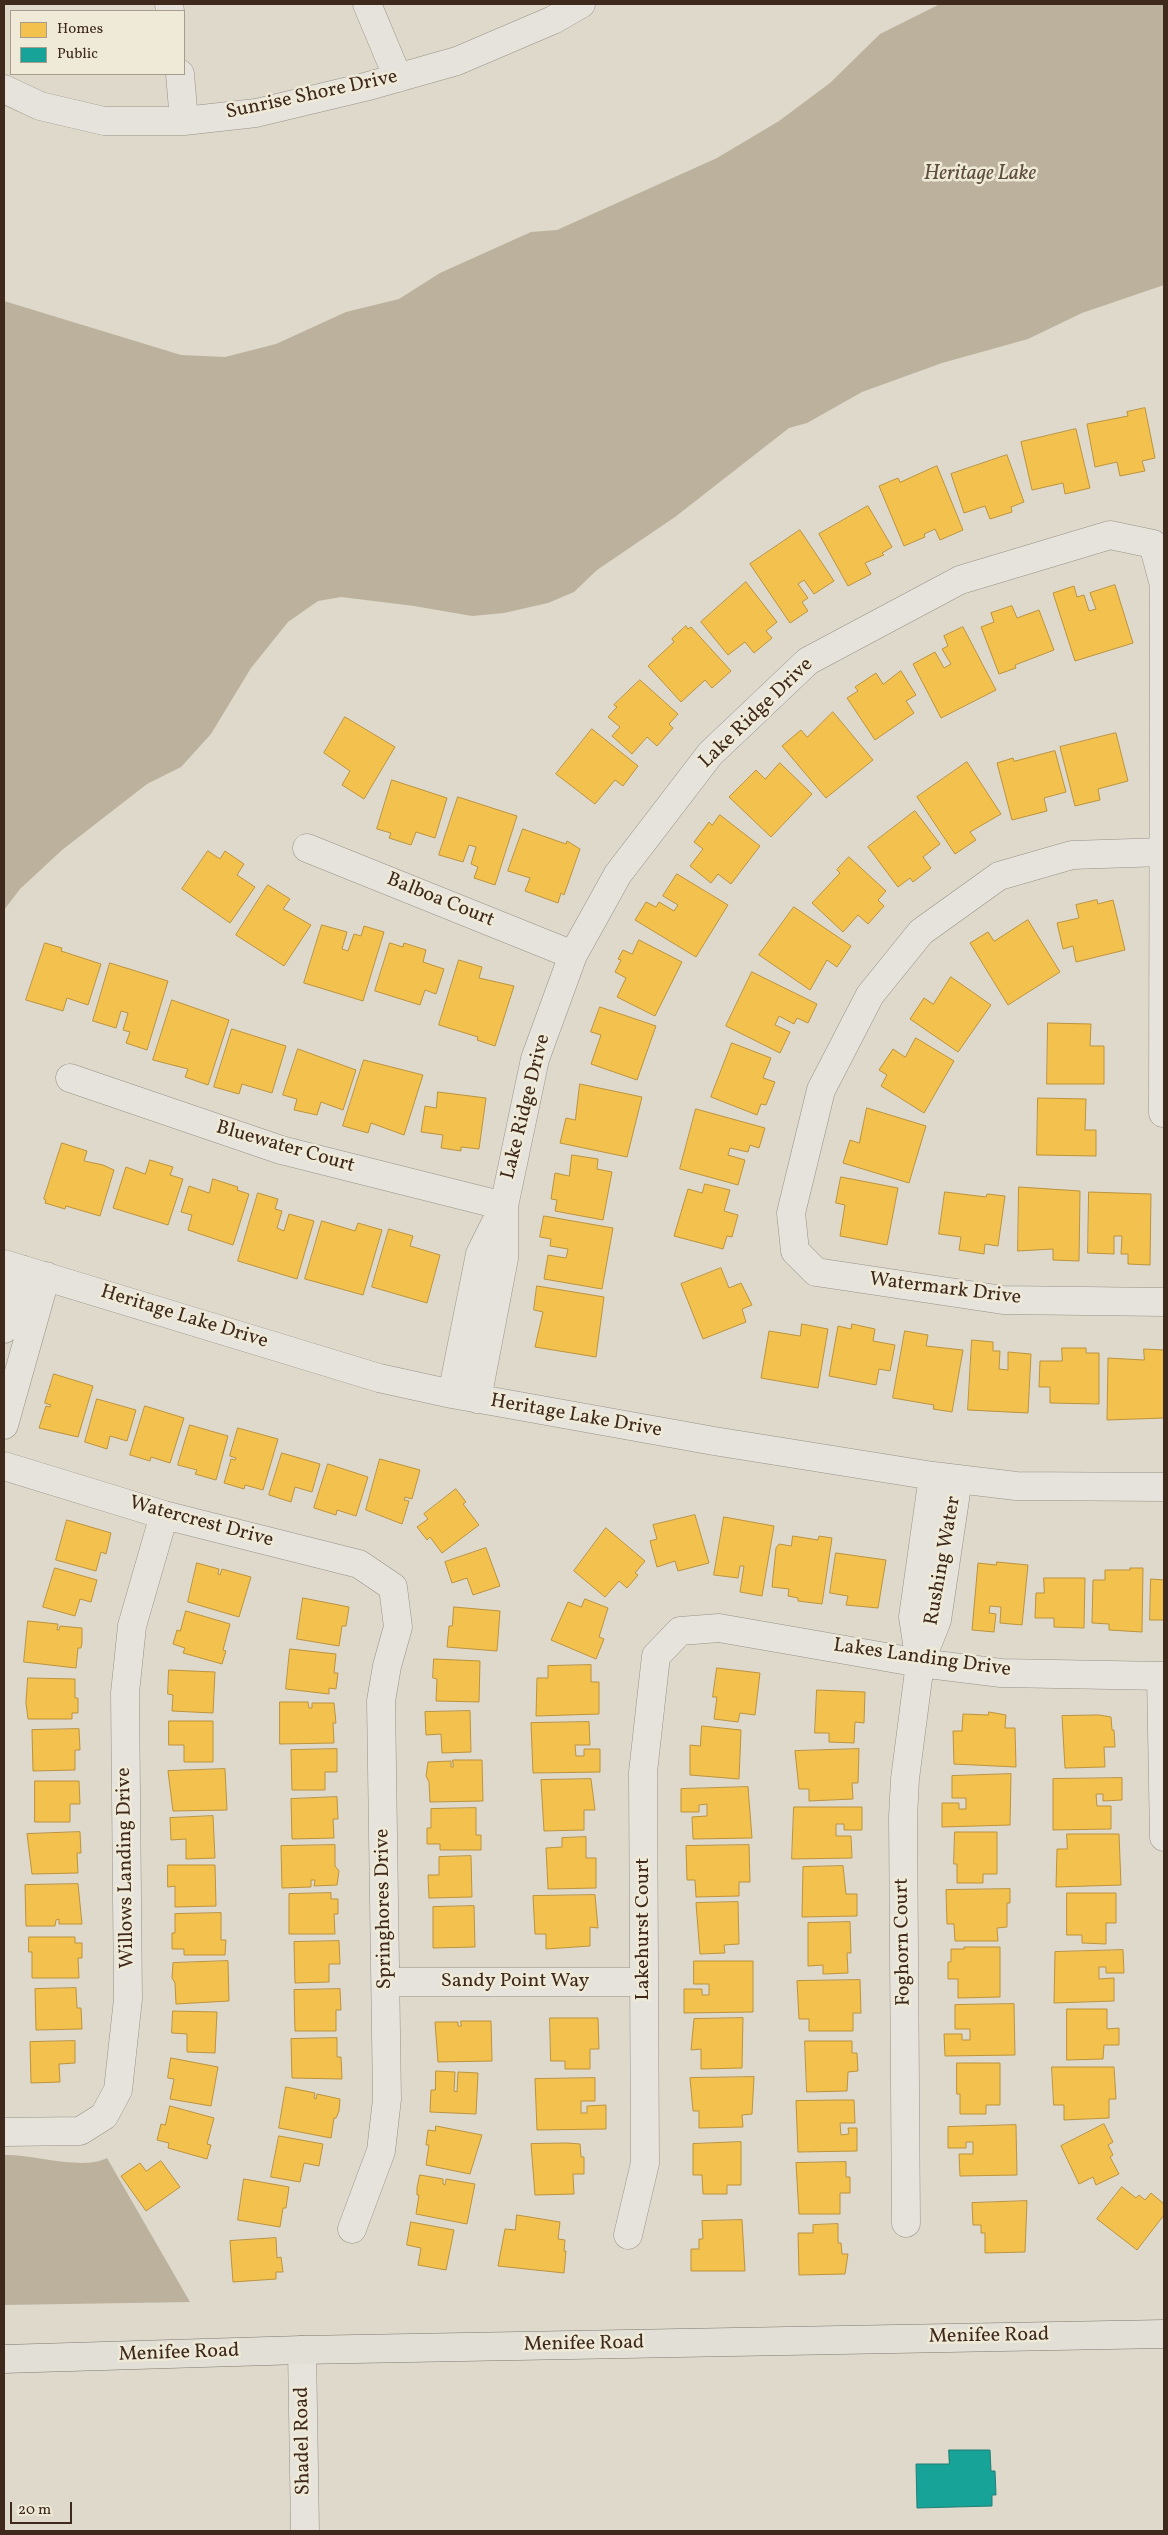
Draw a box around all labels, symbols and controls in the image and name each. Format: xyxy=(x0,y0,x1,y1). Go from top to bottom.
legend xyxy=(10,10,185,75)
text: Homes xyxy=(57,19,103,40)
text: Public xyxy=(57,44,98,65)
street label: Sunrise Shore Drive xyxy=(224,66,400,126)
water label: Heritage Lake xyxy=(924,162,1036,188)
street label: Lake Ridge Drive xyxy=(695,654,819,774)
street label: Balboa Court xyxy=(383,868,497,934)
street label: Lake Ridge Drive xyxy=(497,1032,557,1182)
street label: Bluewater Court xyxy=(213,1117,357,1179)
street label: Watermark Drive xyxy=(868,1269,1022,1311)
street label: Heritage Lake Drive xyxy=(97,1281,271,1355)
street label: Heritage Lake Drive xyxy=(488,1390,664,1444)
street label: Watercrest Drive xyxy=(126,1492,276,1554)
street label: Rushing Water xyxy=(921,1495,967,1627)
street label: Lakes Landing Drive xyxy=(832,1635,1012,1683)
street label: Willows Landing Drive xyxy=(113,1767,141,1969)
street label: Springhores Drive xyxy=(372,1828,398,1990)
street label: Lakehurst Court xyxy=(632,1858,656,2000)
street label: Foghorn Court xyxy=(891,1878,917,2006)
street label: Sandy Point Way xyxy=(441,1970,589,1994)
street label: Menifee Road xyxy=(928,2324,1050,2350)
street label: Menifee Road xyxy=(523,2332,645,2358)
street label: Menifee Road xyxy=(118,2340,240,2368)
street label: Shadel Road xyxy=(291,2386,317,2496)
scale bar xyxy=(12,2492,75,2524)
text: 20 m xyxy=(18,2500,51,2521)

